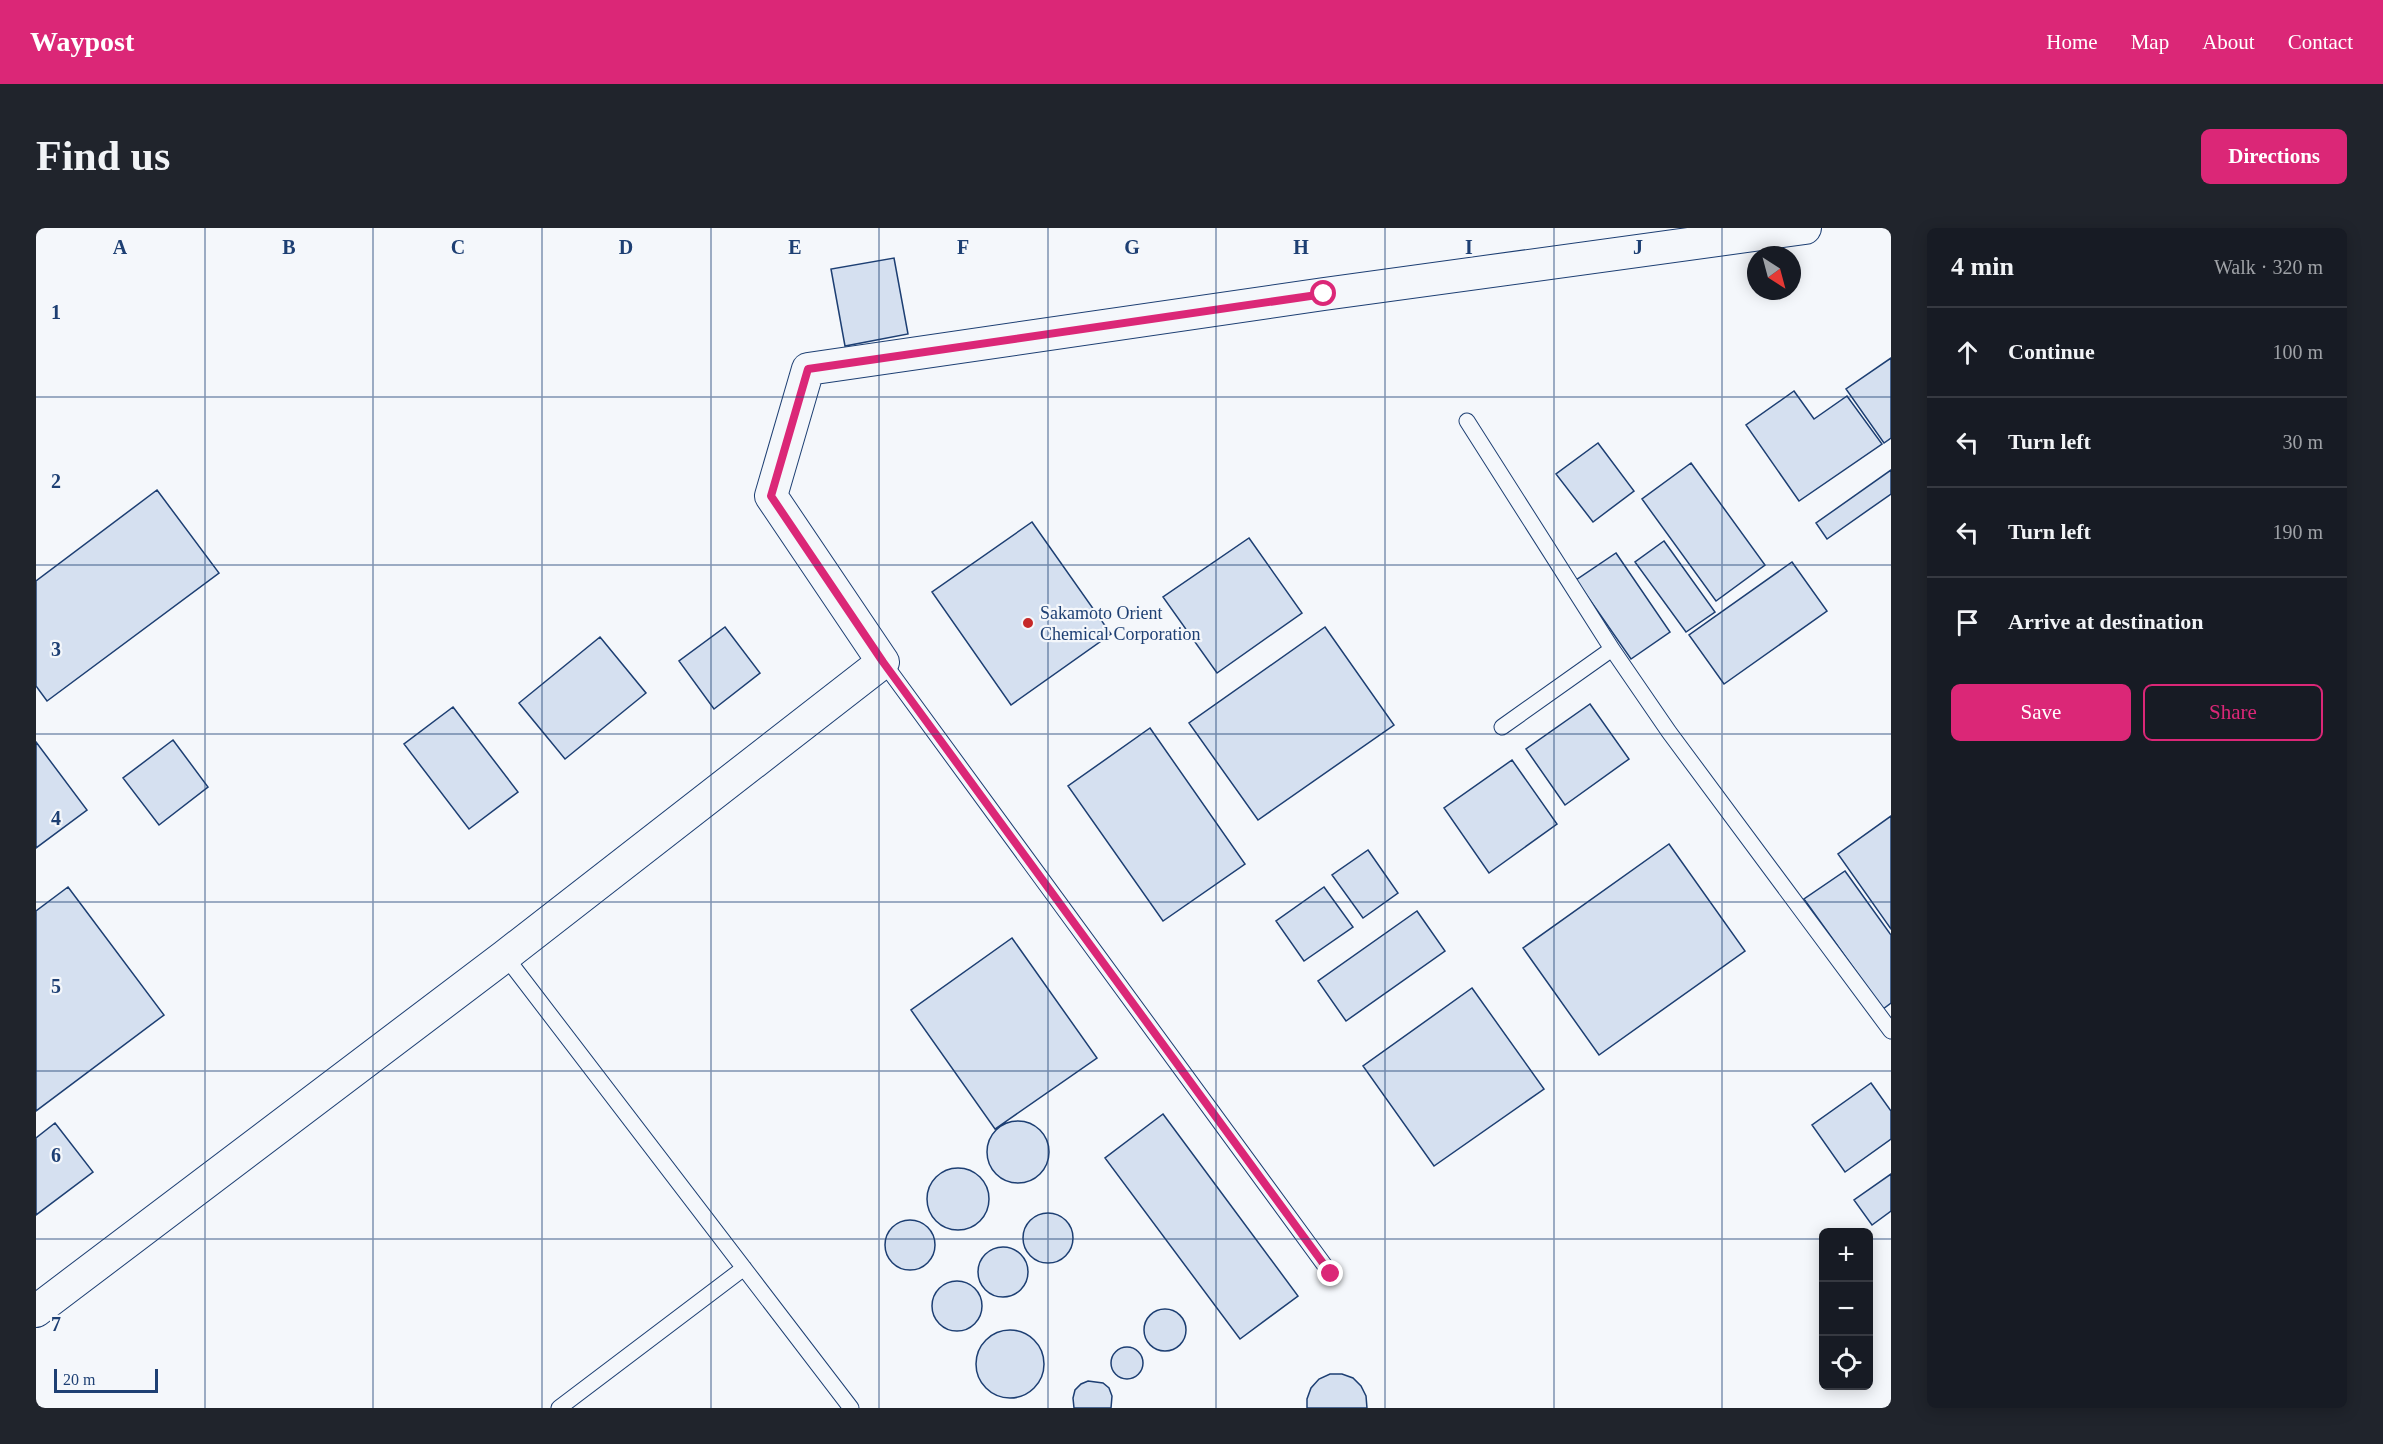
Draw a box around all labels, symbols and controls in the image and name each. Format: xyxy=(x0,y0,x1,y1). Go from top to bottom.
text: Waypost xyxy=(30,26,134,57)
text: Home xyxy=(2046,30,2098,54)
text: Map xyxy=(2131,30,2169,54)
text: About xyxy=(2202,30,2255,54)
text: Contact xyxy=(2288,30,2353,54)
button: Directions xyxy=(2201,129,2347,184)
text: Find us xyxy=(36,133,170,179)
text: A xyxy=(113,236,128,258)
text: B xyxy=(282,236,296,258)
text: C xyxy=(451,236,465,258)
text: D xyxy=(619,236,633,258)
text: E xyxy=(788,236,802,258)
text: F xyxy=(957,236,969,258)
text: G xyxy=(1124,236,1140,258)
text: H xyxy=(1293,236,1309,258)
text: I xyxy=(1465,236,1473,258)
text: J xyxy=(1633,236,1643,258)
north arrow xyxy=(1747,246,1801,300)
text: 4 min xyxy=(1951,252,2014,281)
text: Walk · 320 m xyxy=(2214,256,2323,278)
route start xyxy=(1310,280,1336,306)
text: 1 xyxy=(51,301,61,323)
icon: ahead xyxy=(1951,336,1984,369)
text: Continue xyxy=(2008,339,2095,364)
text: 100 m xyxy=(2272,341,2323,363)
icon: left xyxy=(1951,426,1984,459)
text: Turn left xyxy=(2008,429,2091,454)
text: 30 m xyxy=(2282,431,2323,453)
text: 2 xyxy=(51,470,61,492)
icon: left xyxy=(1951,516,1984,549)
text: Turn left xyxy=(2008,519,2091,544)
text: 190 m xyxy=(2272,521,2323,543)
place label: Sakamoto Orient Chemical Corporation xyxy=(1040,603,1200,644)
icon: arrive xyxy=(1951,606,1984,639)
text: Arrive at destination xyxy=(2008,609,2204,634)
marker: Sakamoto Orient Chemical Corporation xyxy=(1021,616,1035,630)
text: 3 xyxy=(51,638,61,660)
button: Save xyxy=(1951,684,2131,741)
button: Share xyxy=(2143,684,2323,741)
text: 4 xyxy=(51,807,61,829)
text: 5 xyxy=(51,975,61,997)
text: 6 xyxy=(51,1144,61,1166)
map controls xyxy=(1819,1228,1873,1390)
button: + xyxy=(1819,1228,1873,1282)
route end xyxy=(1317,1260,1343,1286)
button: − xyxy=(1819,1282,1873,1336)
text: 7 xyxy=(51,1313,61,1335)
button: locate xyxy=(1819,1336,1873,1390)
scale bar xyxy=(54,1366,158,1394)
text: 20 m xyxy=(63,1371,95,1388)

